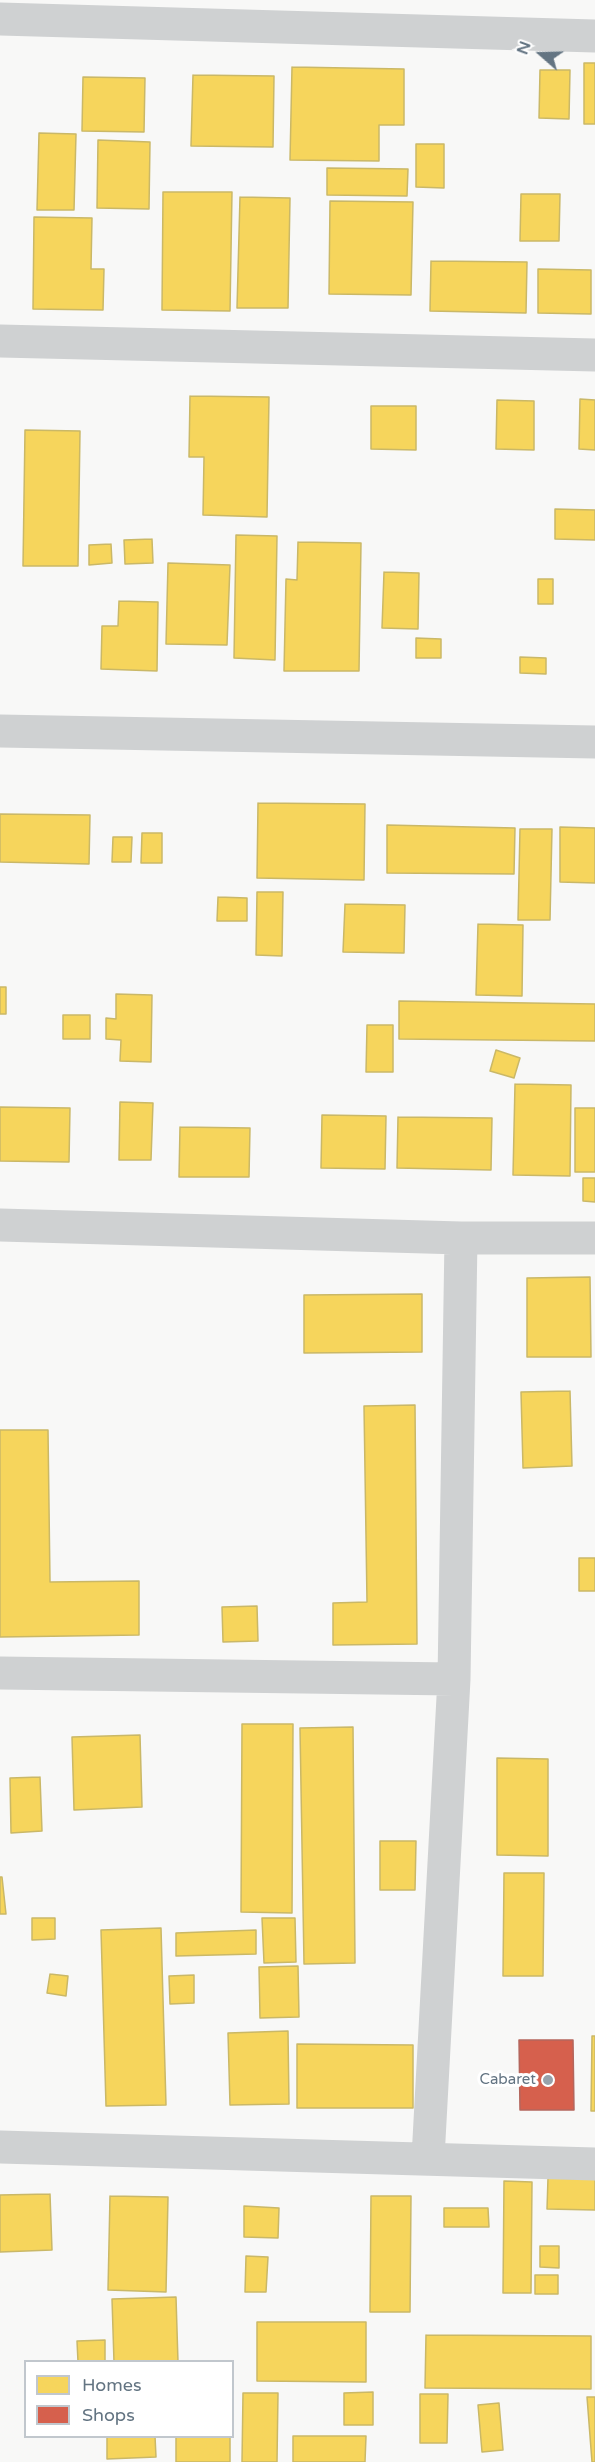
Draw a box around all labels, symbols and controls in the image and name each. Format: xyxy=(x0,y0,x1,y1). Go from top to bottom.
north arrow xyxy=(511,24,571,84)
text: N xyxy=(512,38,536,57)
place label: Cabaret xyxy=(480,2071,536,2089)
marker: Cabaret xyxy=(541,2073,555,2087)
legend xyxy=(24,2360,234,2438)
text: Homes xyxy=(82,2374,142,2396)
text: Shops xyxy=(82,2404,135,2426)

